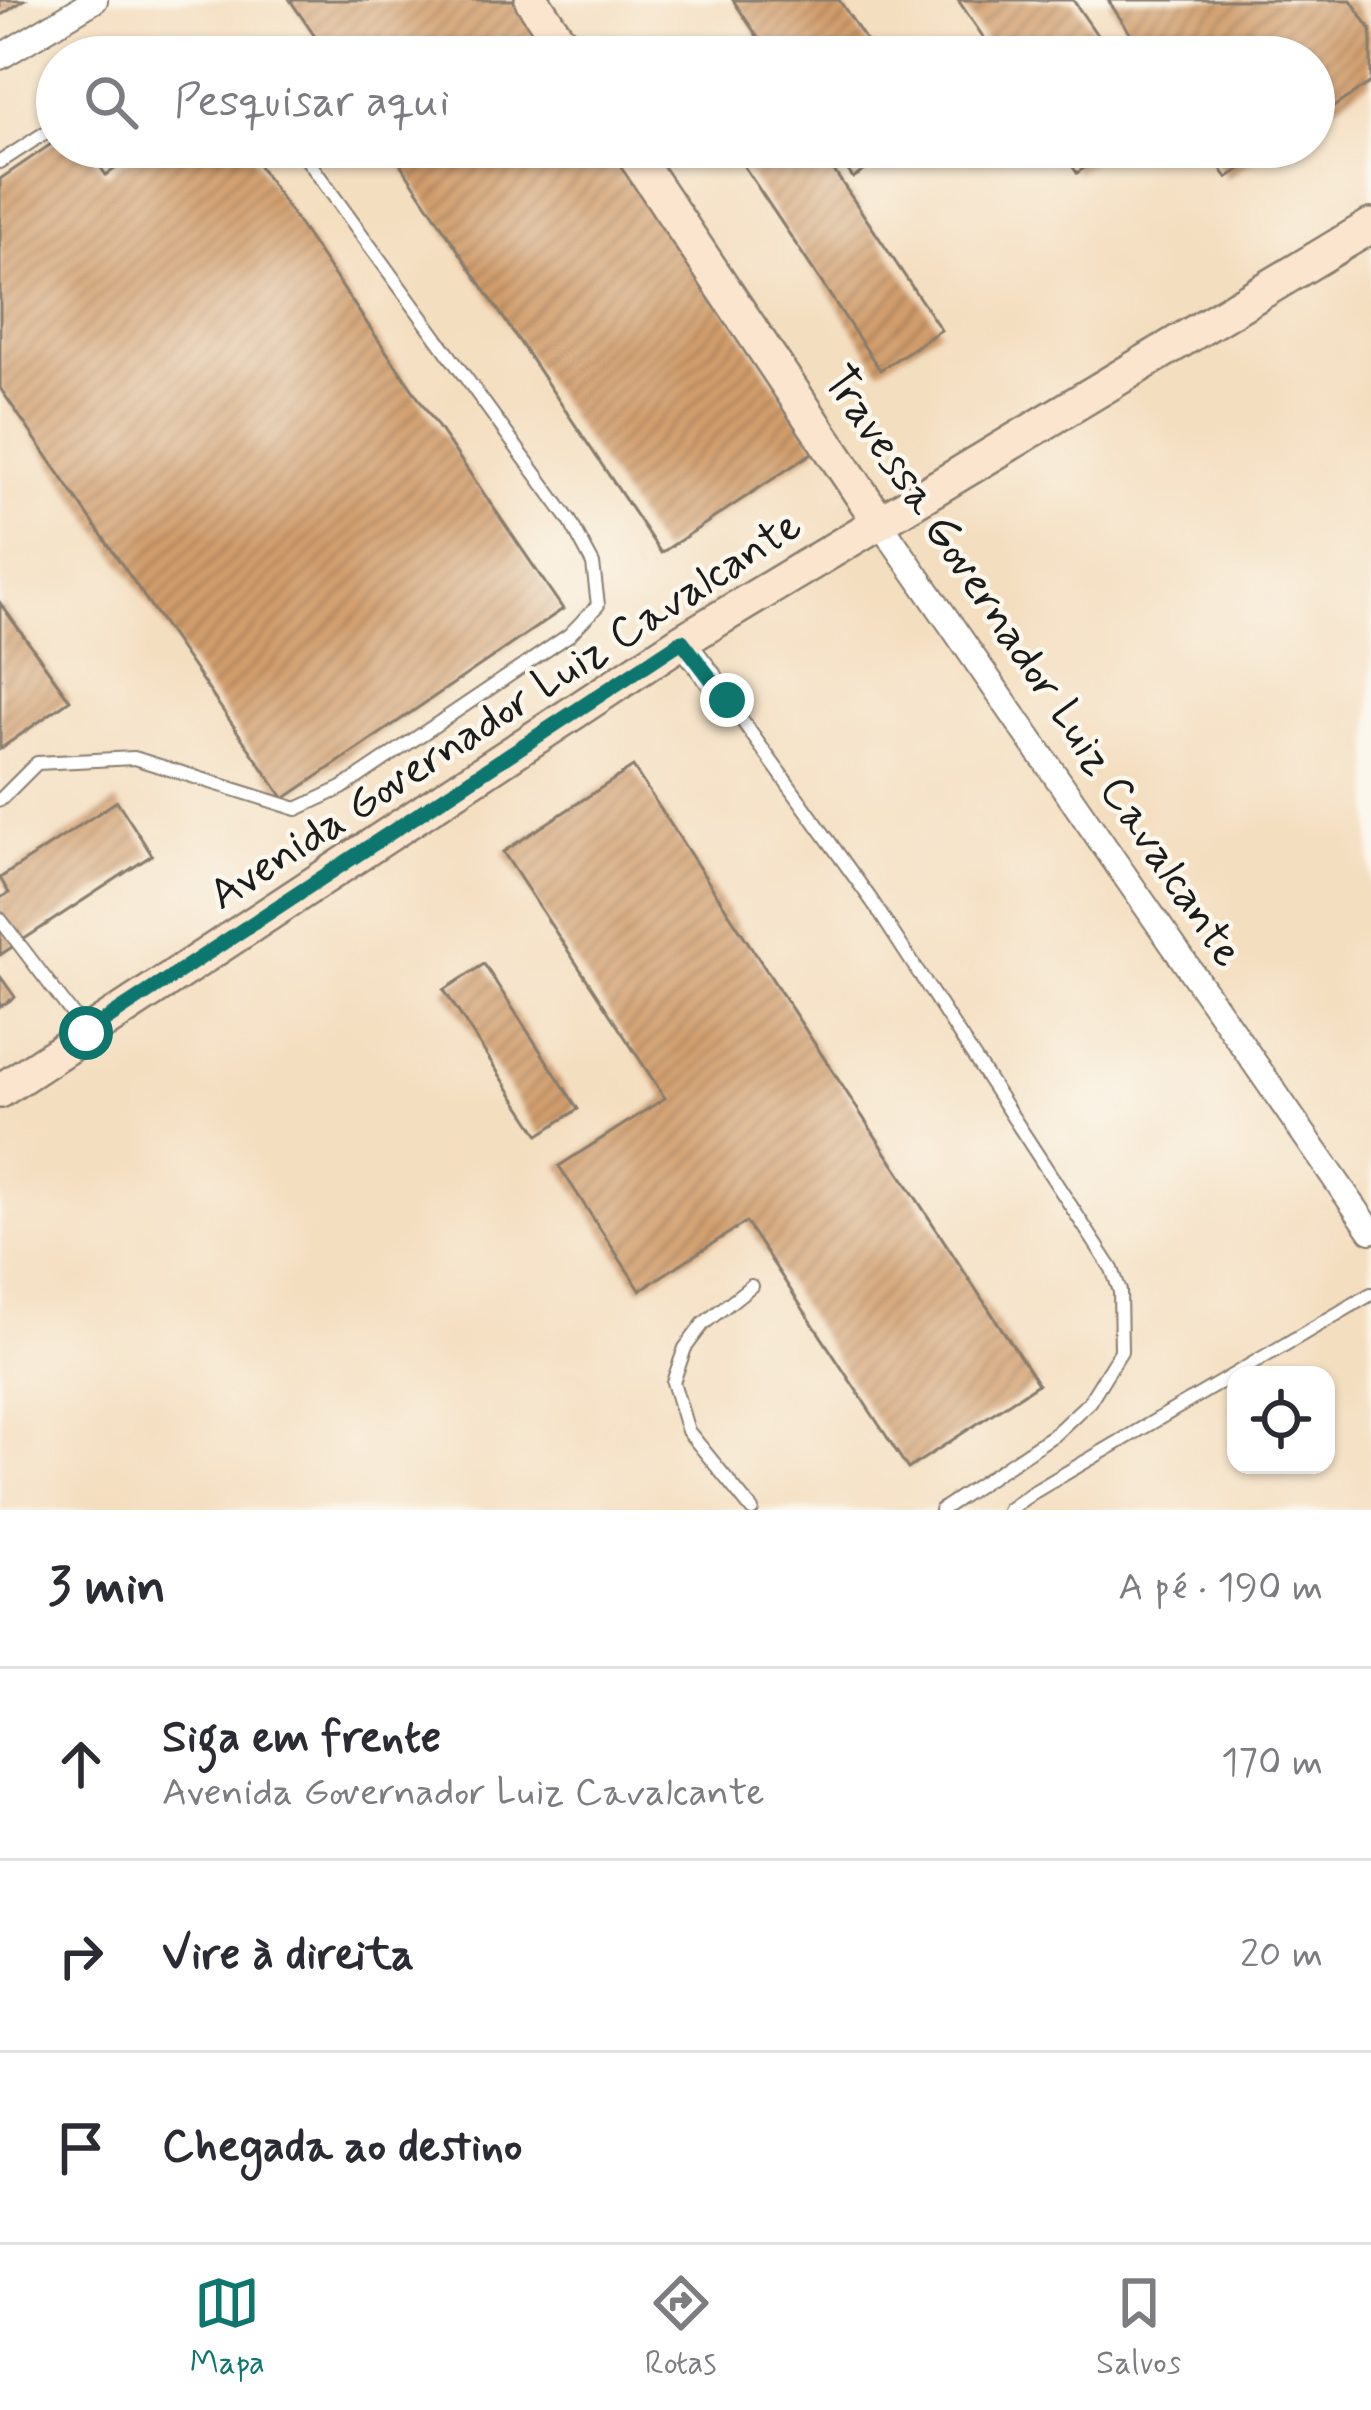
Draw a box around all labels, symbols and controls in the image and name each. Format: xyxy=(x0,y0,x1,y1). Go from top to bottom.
search box xyxy=(36,36,1335,168)
icon: search xyxy=(78,69,144,135)
text: Pesquisar aqui xyxy=(174,73,450,132)
street label: Travessa Governador Luiz Cavalcante xyxy=(808,355,1256,979)
street label: Avenida Governador Luiz Cavalcante xyxy=(198,497,814,925)
route end xyxy=(700,673,754,727)
route start xyxy=(59,1006,113,1060)
map controls xyxy=(1227,1366,1335,1474)
button: locate xyxy=(1227,1366,1335,1474)
text: 3 min xyxy=(48,1555,166,1621)
text: A pé · 190 m xyxy=(1118,1563,1323,1614)
text: Siga em frente xyxy=(162,1709,441,1768)
icon: ahead xyxy=(48,1731,114,1797)
text: 170 m xyxy=(1221,1738,1323,1789)
text: Avenida Governador Luiz Cavalcante xyxy=(162,1768,765,1819)
icon: right xyxy=(48,1923,114,1989)
text: Vire à direita xyxy=(162,1926,414,1985)
text: 20 m xyxy=(1240,1930,1323,1981)
icon: arrive xyxy=(48,2115,114,2181)
text: Chegada ao destino xyxy=(162,2118,522,2177)
tab: Mapa xyxy=(190,2270,265,2386)
tab: Rotas xyxy=(645,2270,716,2386)
tab: Salvos xyxy=(1096,2270,1181,2386)

